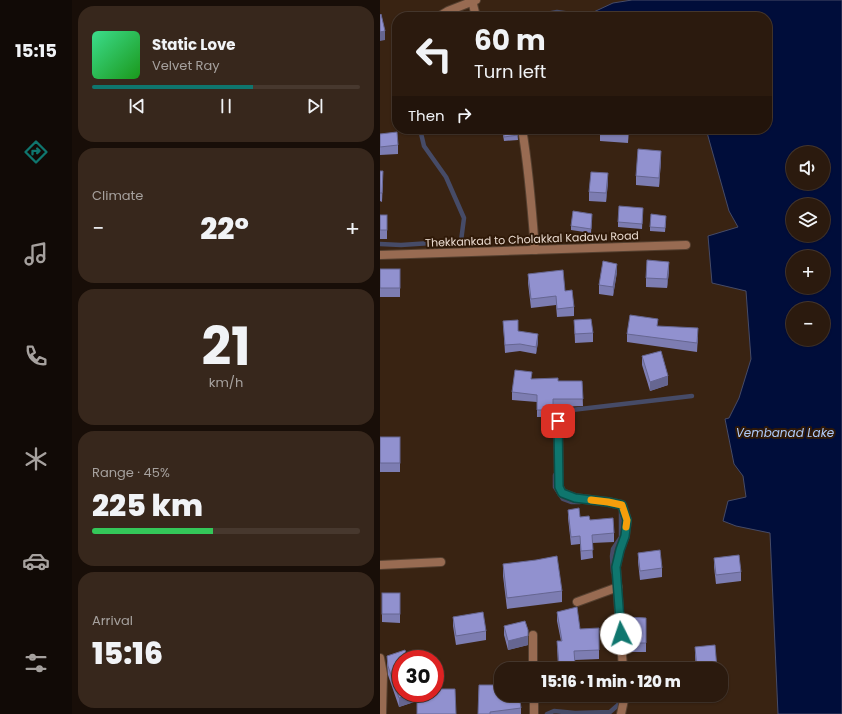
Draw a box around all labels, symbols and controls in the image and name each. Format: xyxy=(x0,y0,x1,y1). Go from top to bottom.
text: 60 m xyxy=(474,21,546,60)
icon: left xyxy=(408,28,460,80)
text: Static Love xyxy=(152,34,236,55)
text: 15:15 xyxy=(15,38,57,63)
text: Velvet Ray xyxy=(152,56,220,75)
text: Turn left xyxy=(474,59,546,84)
icon: previous xyxy=(126,95,148,117)
icon: pause xyxy=(215,95,237,117)
icon: next xyxy=(304,95,326,117)
icon: right xyxy=(453,104,475,126)
text: Then xyxy=(408,105,445,126)
icon: directions xyxy=(22,138,50,166)
map controls xyxy=(786,146,830,346)
button: sound xyxy=(786,146,830,190)
text: Climate xyxy=(92,186,143,205)
button: layers xyxy=(786,198,830,242)
text: 22° xyxy=(200,207,249,250)
text: − xyxy=(92,213,104,244)
text: + xyxy=(345,213,360,244)
street label: Thekkankad to Cholakkal Kadavu Road xyxy=(425,227,639,251)
icon: music xyxy=(22,240,50,268)
button: + xyxy=(786,250,830,294)
button: − xyxy=(786,302,830,346)
text: 21 xyxy=(201,310,251,383)
icon: phone xyxy=(22,342,50,370)
text: km/h xyxy=(209,373,243,392)
pin xyxy=(541,404,575,438)
icon: arrive xyxy=(547,410,569,432)
water label: Vembanad Lake xyxy=(736,424,835,441)
icon: climate xyxy=(22,445,50,473)
text: Range · 45% xyxy=(92,463,170,482)
text: 225 km xyxy=(92,484,203,527)
icon: car xyxy=(22,547,50,575)
text: Arrival xyxy=(92,611,133,630)
position arrow xyxy=(600,613,642,655)
text: 15:16 xyxy=(92,632,163,675)
icon: filters xyxy=(22,649,50,677)
speed limit sign: 30 xyxy=(392,650,444,702)
text: 15:16 · 1 min · 120 m xyxy=(541,671,681,692)

